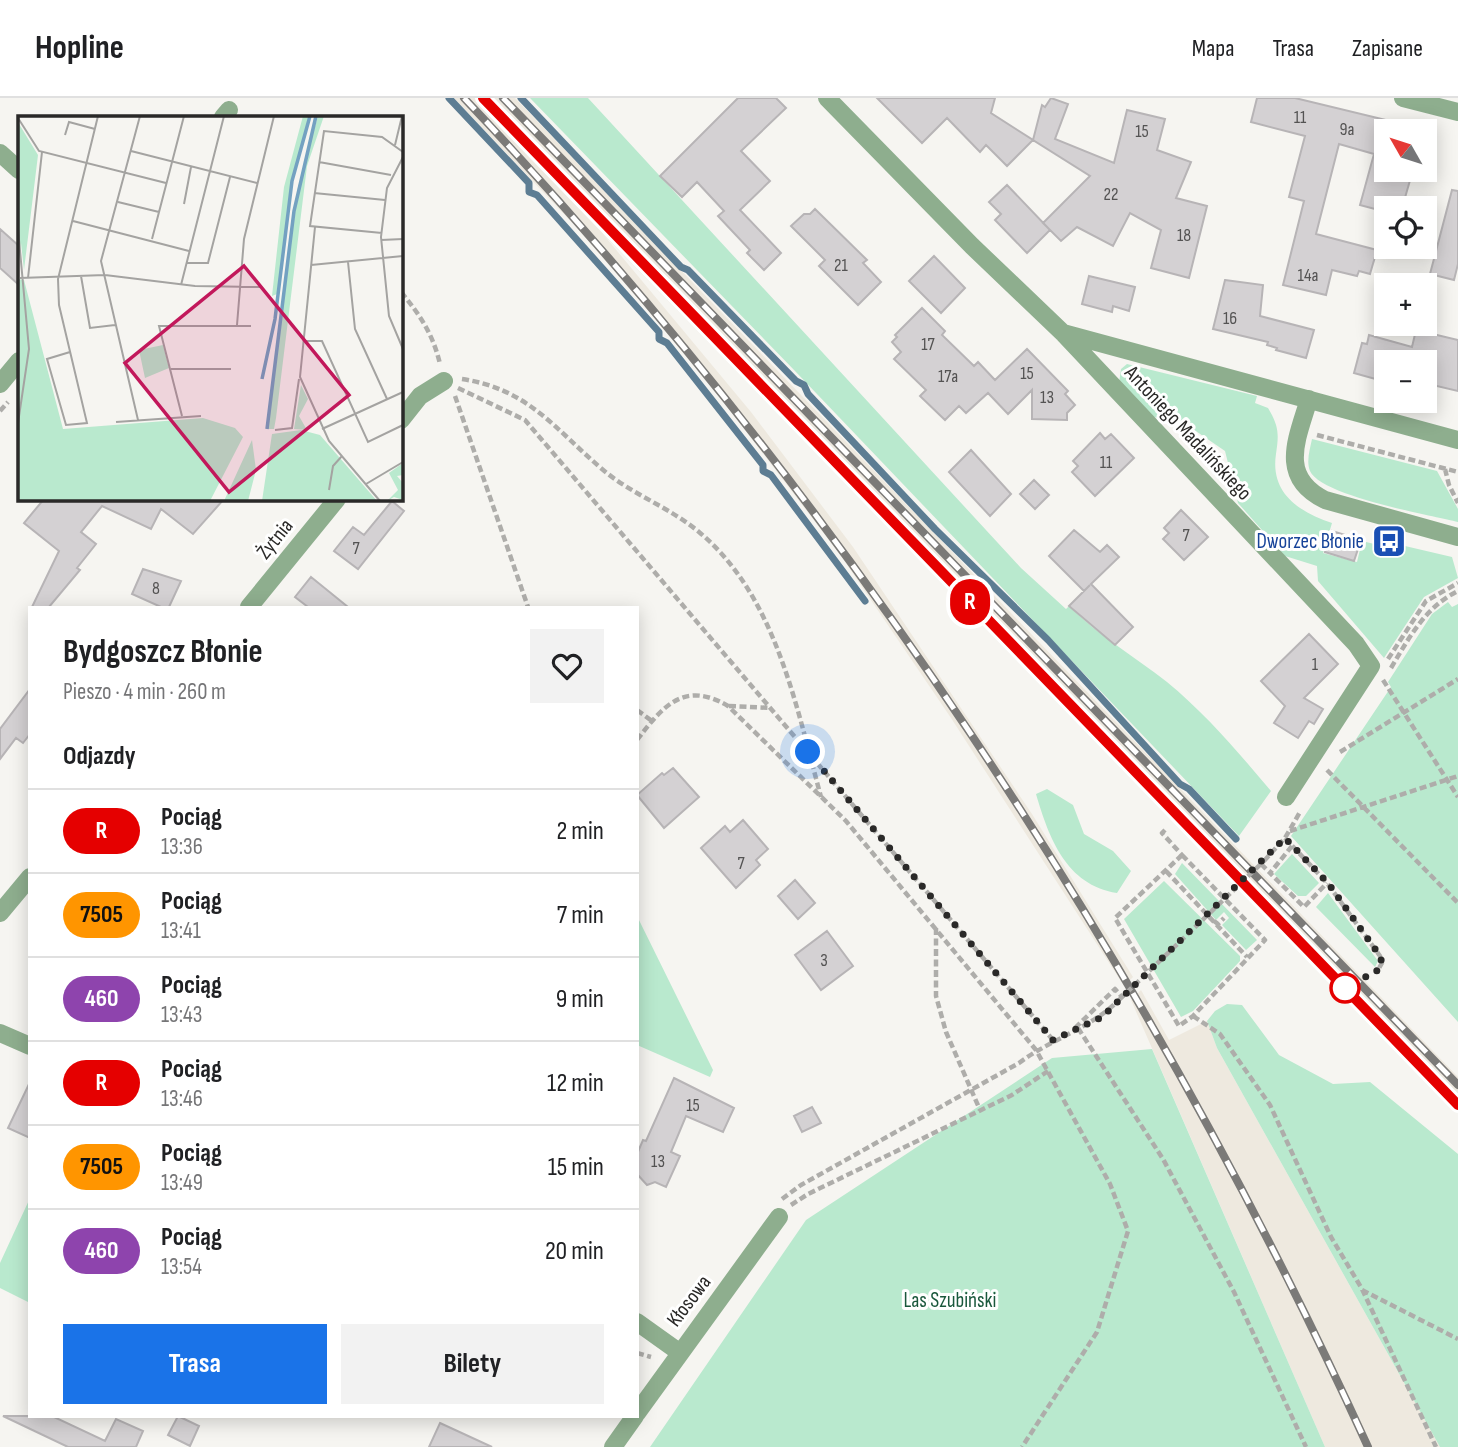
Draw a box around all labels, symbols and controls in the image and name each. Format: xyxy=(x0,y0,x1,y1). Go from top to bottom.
text: Hopline xyxy=(35,28,124,68)
text: Mapa xyxy=(1192,34,1235,63)
text: Trasa xyxy=(1273,34,1314,63)
text: Zapisane xyxy=(1352,34,1423,63)
house number: 11 xyxy=(1294,107,1307,128)
inset map xyxy=(18,116,402,500)
house number: 9a xyxy=(1340,119,1355,140)
north arrow xyxy=(1374,119,1437,182)
map controls xyxy=(1374,119,1437,413)
house number: 15 xyxy=(1135,121,1149,142)
house number: 22 xyxy=(1104,184,1118,205)
button: locate xyxy=(1374,196,1437,259)
house number: 18 xyxy=(1177,225,1191,246)
house number: 21 xyxy=(834,255,849,276)
house number: 14a xyxy=(1298,265,1318,286)
button: + xyxy=(1374,273,1437,336)
house number: 16 xyxy=(1223,308,1237,329)
house number: 17 xyxy=(921,334,936,355)
button: − xyxy=(1374,350,1437,413)
street label: Antoniego Madalińskiego xyxy=(1119,360,1257,505)
house number: 15 xyxy=(1020,363,1034,384)
house number: 17a xyxy=(938,366,958,387)
house number: 13 xyxy=(1040,387,1054,408)
house number: 11 xyxy=(1100,452,1113,473)
street label: Żytnia xyxy=(251,514,299,564)
bus stop icon: Dworzec Błonie xyxy=(1370,522,1408,560)
house number: 7 xyxy=(1182,525,1190,546)
place label: Dworzec Błonie xyxy=(1256,529,1364,554)
house number: 7 xyxy=(352,538,360,559)
house number: 8 xyxy=(152,578,160,599)
line badge: R xyxy=(947,579,993,625)
text: R xyxy=(964,587,976,616)
button: heart xyxy=(530,629,604,703)
text: Bydgoszcz Błonie xyxy=(63,632,263,672)
house number: 1 xyxy=(1312,654,1319,675)
text: Pieszo · 4 min · 260 m xyxy=(63,678,226,706)
your location xyxy=(790,734,825,769)
text: Odjazdy xyxy=(63,741,135,772)
text: Pociąg xyxy=(161,802,222,833)
text: R xyxy=(96,816,107,845)
text: 2 min xyxy=(556,816,604,847)
text: 13:36 xyxy=(161,833,203,861)
house number: 7 xyxy=(737,853,745,874)
text: Pociąg xyxy=(161,886,222,917)
text: 7505 xyxy=(80,900,123,929)
text: 7 min xyxy=(557,900,604,931)
text: 13:41 xyxy=(161,917,201,945)
house number: 3 xyxy=(820,950,828,971)
text: Pociąg xyxy=(161,970,222,1001)
unlabelled marker xyxy=(1330,973,1360,1003)
text: 460 xyxy=(85,984,118,1013)
text: 9 min xyxy=(556,984,604,1015)
text: 13:43 xyxy=(161,1001,202,1029)
text: Pociąg xyxy=(161,1054,222,1085)
text: R xyxy=(96,1068,107,1097)
text: 12 min xyxy=(547,1068,604,1099)
text: 13:46 xyxy=(161,1085,203,1113)
house number: 15 xyxy=(686,1095,700,1116)
text: Pociąg xyxy=(161,1138,222,1169)
house number: 13 xyxy=(651,1151,665,1172)
text: 7505 xyxy=(80,1152,123,1181)
text: 15 min xyxy=(548,1152,604,1183)
text: 13:49 xyxy=(161,1169,203,1197)
text: Pociąg xyxy=(161,1222,222,1253)
text: 460 xyxy=(85,1236,118,1265)
text: 20 min xyxy=(545,1236,604,1267)
text: 13:54 xyxy=(161,1253,202,1281)
street label: Kłosowa xyxy=(662,1270,716,1332)
park label: Las Szubiński xyxy=(903,1288,997,1313)
button: Trasa xyxy=(63,1324,327,1404)
button: Bilety xyxy=(341,1324,604,1404)

